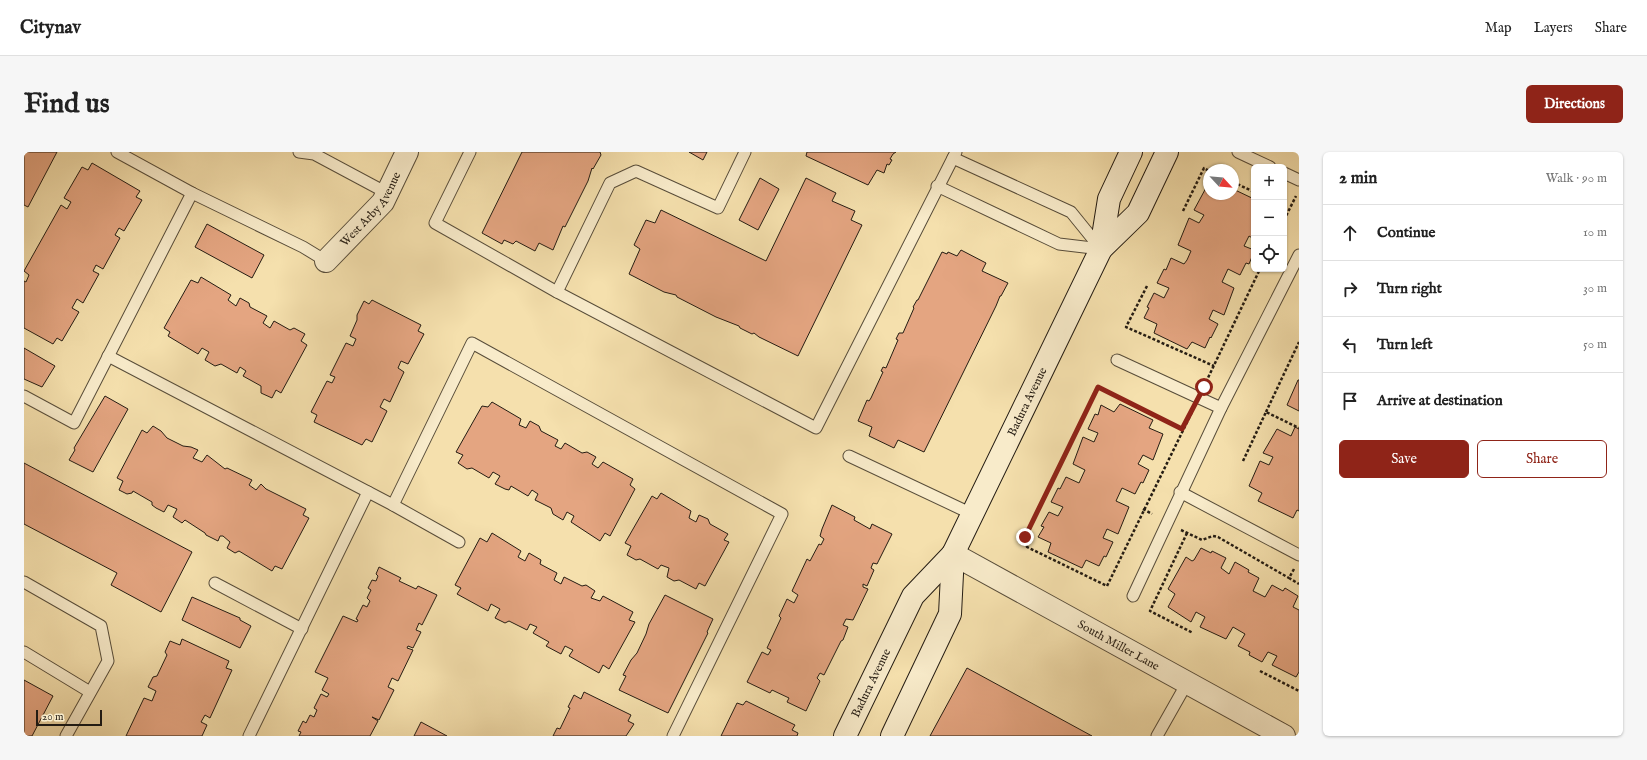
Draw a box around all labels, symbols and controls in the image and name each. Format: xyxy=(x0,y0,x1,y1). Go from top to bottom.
text: Citynav xyxy=(20,16,81,40)
text: Map xyxy=(1485,19,1512,37)
text: Layers xyxy=(1534,19,1573,37)
text: Share xyxy=(1595,19,1627,37)
button: Directions xyxy=(1526,85,1623,123)
text: Find us xyxy=(24,87,110,122)
north arrow xyxy=(1203,164,1239,200)
map controls xyxy=(1251,164,1287,272)
button: + xyxy=(1251,164,1287,200)
text: 2 min xyxy=(1339,168,1377,189)
street label: West Arby Avenue xyxy=(337,169,405,250)
text: Walk · 90 m xyxy=(1546,170,1607,187)
button: − xyxy=(1251,200,1287,236)
icon: ahead xyxy=(1339,222,1361,244)
text: Continue xyxy=(1377,223,1435,242)
text: 10 m xyxy=(1583,224,1607,241)
button: locate xyxy=(1251,236,1287,272)
icon: right xyxy=(1339,278,1361,300)
text: Turn right xyxy=(1377,279,1442,298)
text: 30 m xyxy=(1583,280,1607,297)
icon: left xyxy=(1339,334,1361,356)
text: Turn left xyxy=(1377,335,1433,354)
text: 50 m xyxy=(1583,336,1607,353)
street label: Badura Avenue xyxy=(1004,365,1051,439)
route start xyxy=(1195,378,1213,396)
icon: arrive xyxy=(1339,390,1361,412)
text: Arrive at destination xyxy=(1377,391,1503,410)
button: Save xyxy=(1339,440,1469,478)
button: Share xyxy=(1477,440,1607,478)
route end xyxy=(1016,528,1034,546)
street label: South Miller Lane xyxy=(1075,617,1162,674)
street label: Badura Avenue xyxy=(848,646,895,720)
scale bar xyxy=(36,708,102,727)
text: 20 m xyxy=(42,710,63,724)

